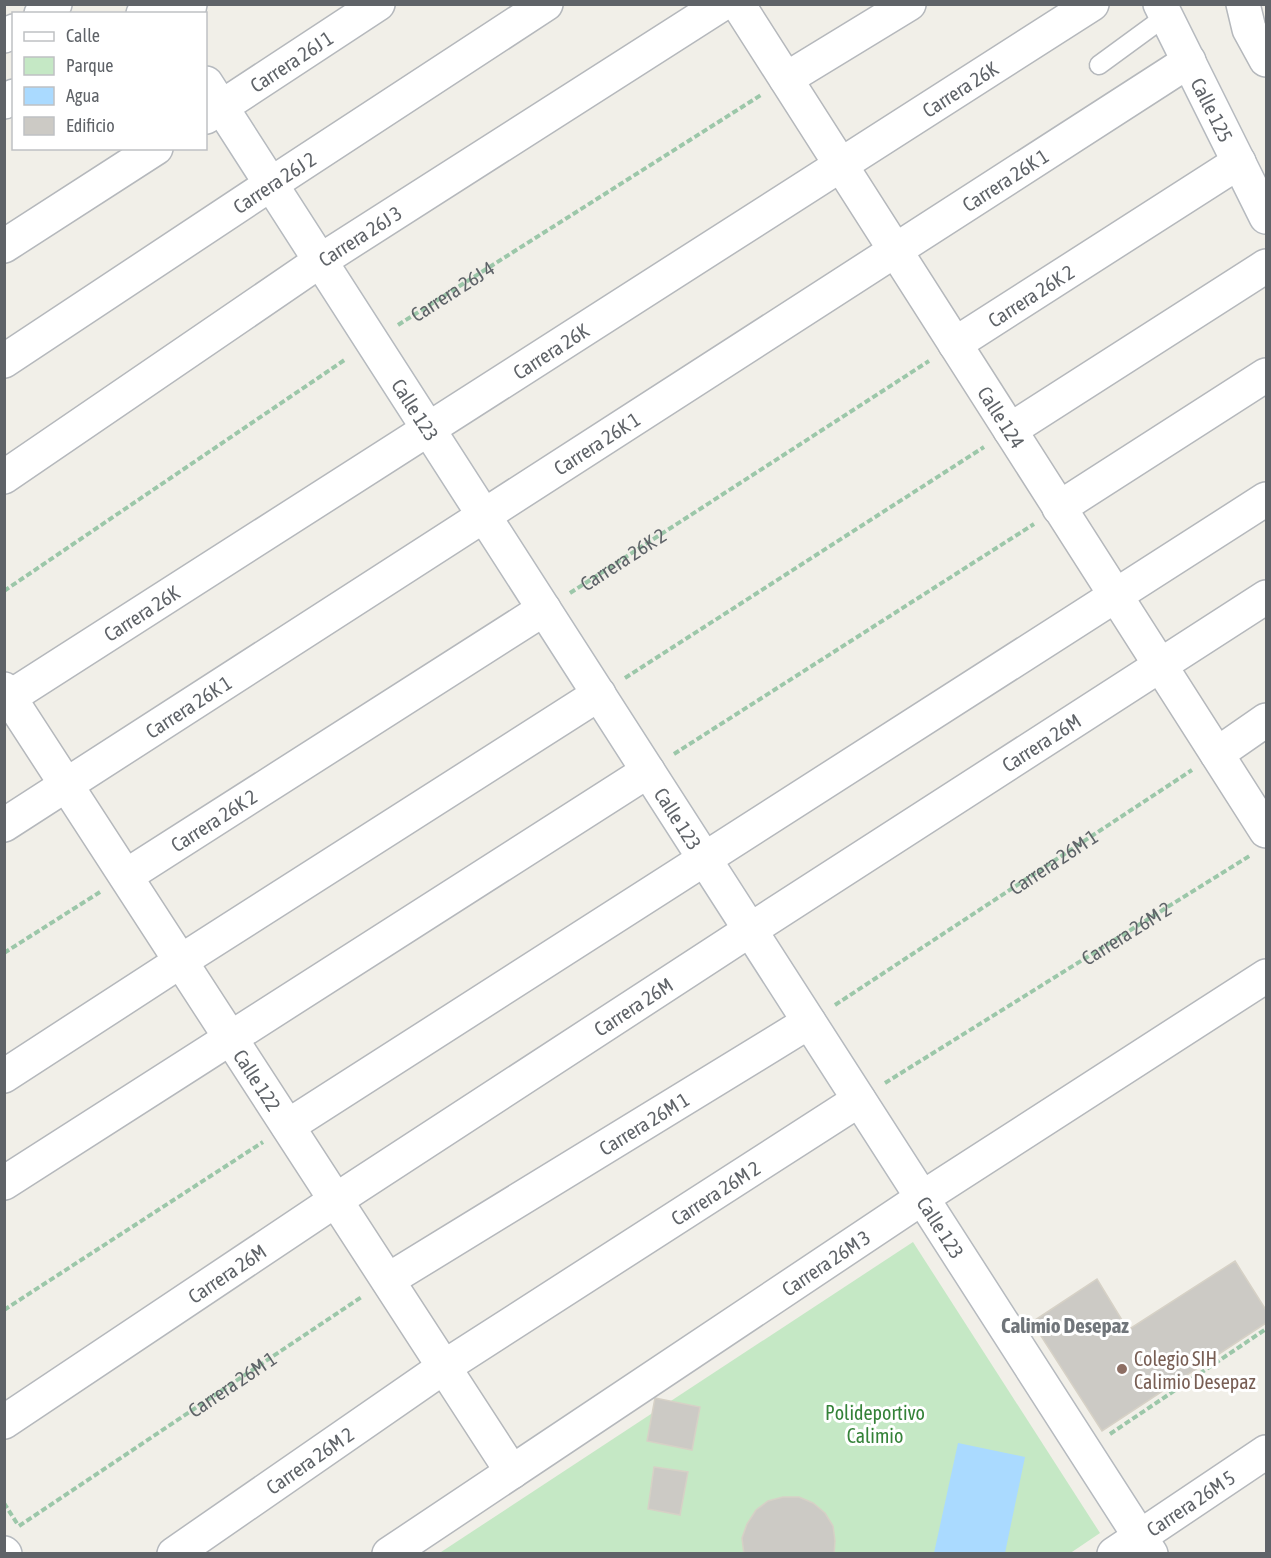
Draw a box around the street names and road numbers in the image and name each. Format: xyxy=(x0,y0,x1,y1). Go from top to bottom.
street label: Carrera 26J 1 xyxy=(246,26,337,96)
street label: Carrera 26K xyxy=(918,56,1002,121)
street label: Calle 125 xyxy=(1187,74,1238,146)
street label: Carrera 26K 1 xyxy=(958,144,1052,216)
street label: Carrera 26J 2 xyxy=(228,147,320,218)
street label: Carrera 26J 3 xyxy=(314,201,406,271)
street label: Carrera 26J 4 xyxy=(406,256,498,326)
street label: Carrera 26K 2 xyxy=(983,259,1078,331)
street label: Carrera 26K xyxy=(508,318,593,383)
street label: Calle 123 xyxy=(387,374,444,445)
street label: Calle 124 xyxy=(973,382,1030,452)
street label: Carrera 26K 1 xyxy=(549,407,644,479)
street label: Carrera 26K 2 xyxy=(576,523,670,595)
street label: Carrera 26K xyxy=(99,580,184,646)
street label: Carrera 26K 1 xyxy=(141,670,235,742)
street label: Carrera 26M xyxy=(997,708,1085,776)
street label: Calle 123 xyxy=(650,783,707,853)
street label: Carrera 26K 2 xyxy=(166,784,261,856)
street label: Carrera 26M 1 xyxy=(1004,824,1102,899)
street label: Carrera 26M 2 xyxy=(1077,896,1175,969)
street label: Carrera 26M xyxy=(589,972,677,1040)
street label: Calle 122 xyxy=(229,1045,286,1115)
street label: Carrera 26M 1 xyxy=(595,1087,693,1159)
street label: Carrera 26M 2 xyxy=(667,1155,764,1230)
street label: Calle 123 xyxy=(913,1192,969,1262)
street label: Carrera 26M 3 xyxy=(777,1225,874,1300)
street label: Carrera 26M xyxy=(183,1239,270,1307)
street label: Carrera 26M 1 xyxy=(183,1346,280,1421)
street label: Carrera 26M 2 xyxy=(262,1422,358,1498)
street label: Carrera 26M 5 xyxy=(1142,1465,1239,1540)

